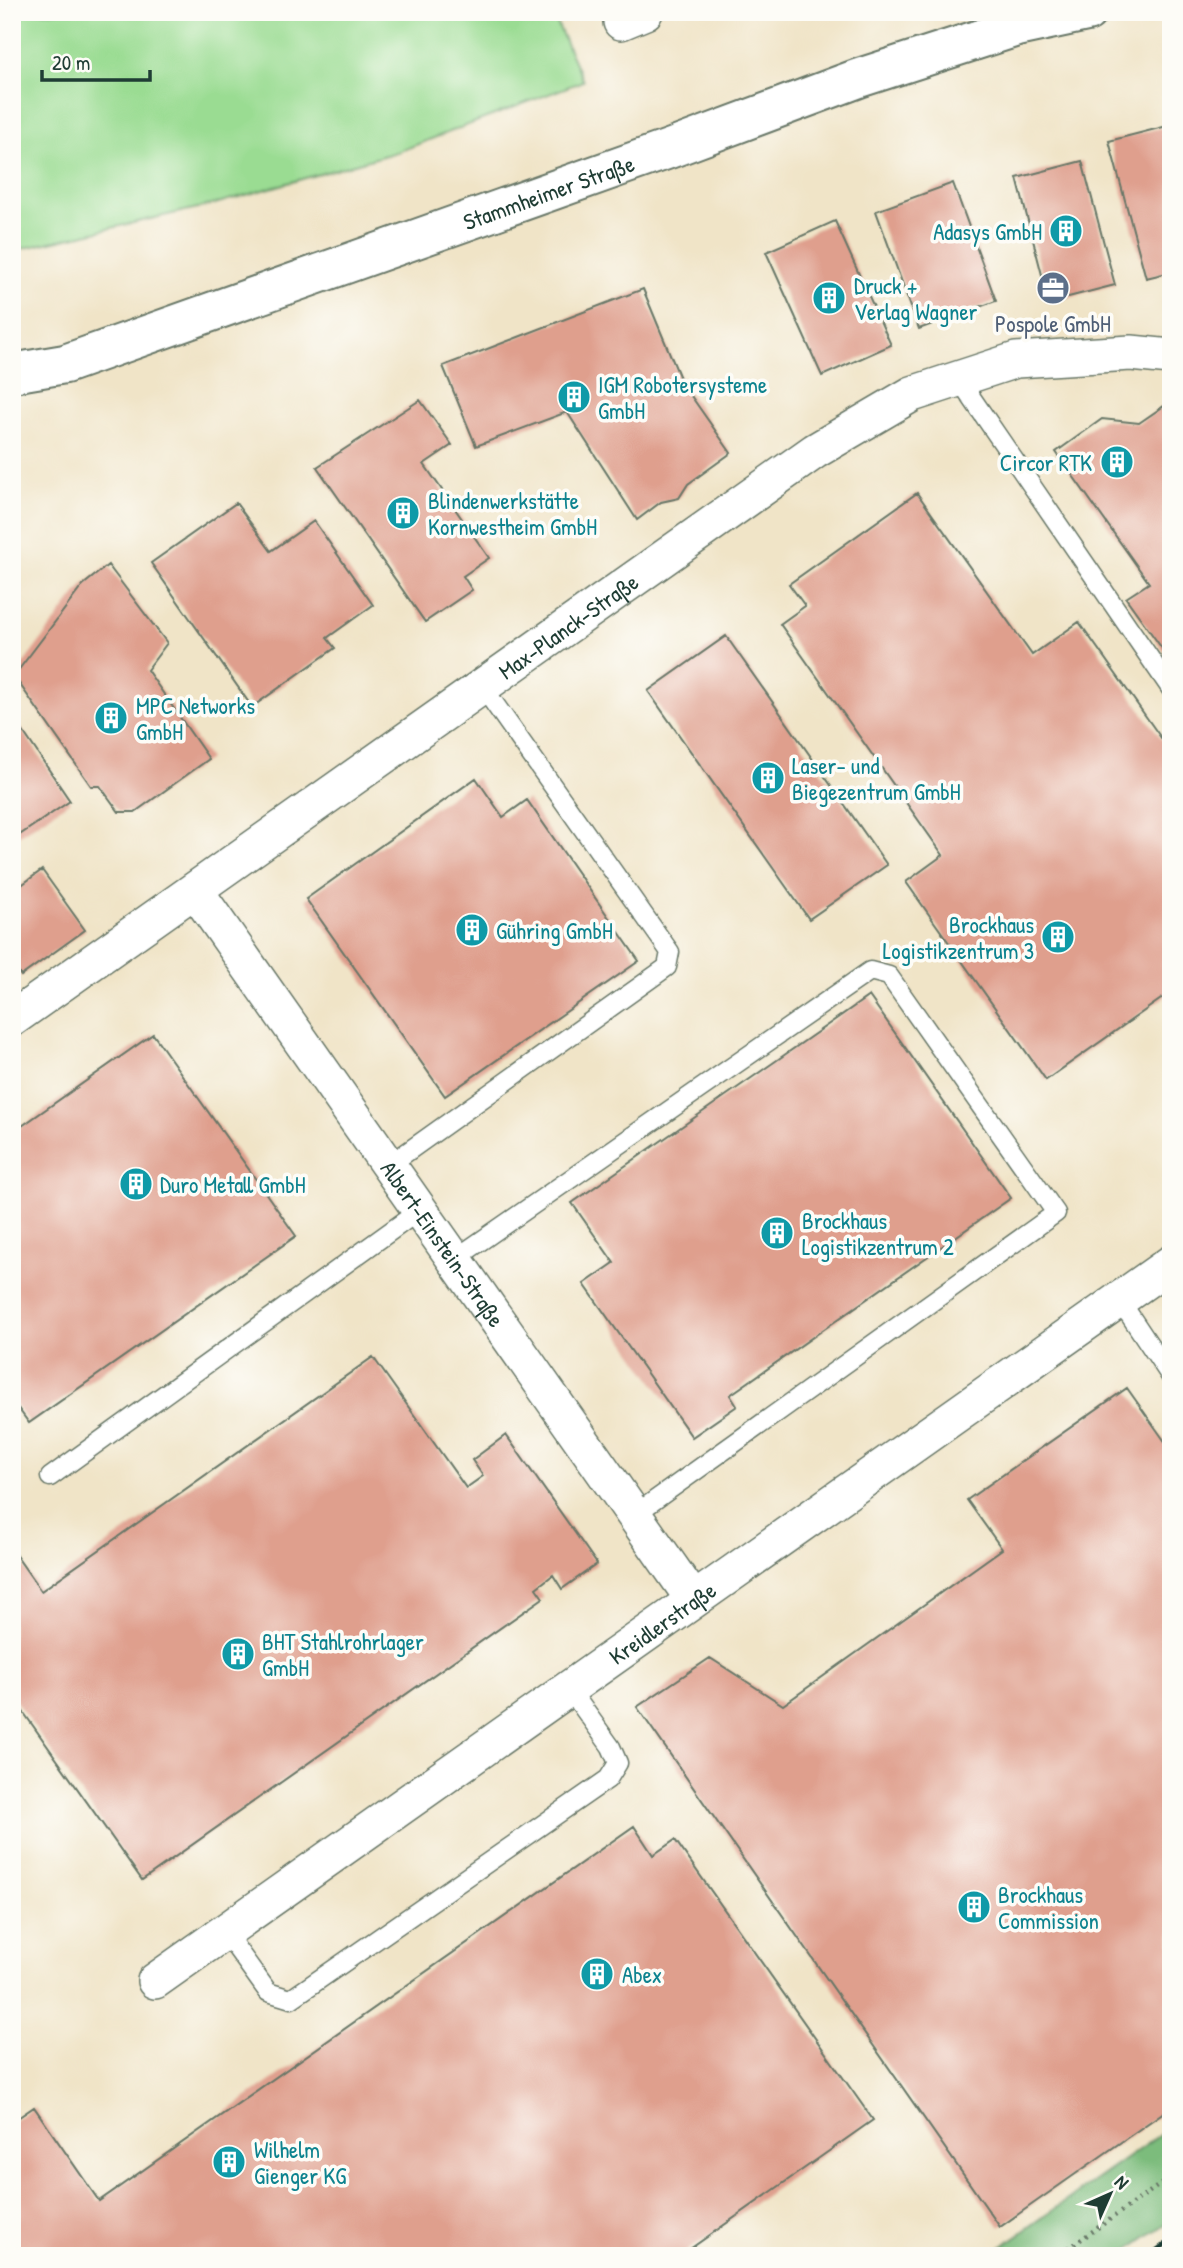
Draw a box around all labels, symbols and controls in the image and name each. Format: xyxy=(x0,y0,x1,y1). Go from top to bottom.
scale bar xyxy=(42,38,150,82)
text: 20 m xyxy=(52,48,90,77)
street label: Stammheimer Straße xyxy=(459,147,638,237)
building icon: Adasys GmbH xyxy=(1047,212,1085,250)
place label: Adasys GmbH xyxy=(933,216,1042,247)
office icon: Pospole GmbH xyxy=(1034,269,1072,307)
place label: Druck + Verlag Wagner xyxy=(854,270,978,327)
building icon: Druck + Verlag Wagner xyxy=(810,279,848,317)
place label: Pospole GmbH xyxy=(995,308,1111,339)
place label: IGM Robotersysteme GmbH xyxy=(598,369,767,426)
building icon: IGM Robotersysteme GmbH xyxy=(555,378,593,416)
building icon: Circor RTK xyxy=(1098,443,1136,481)
place label: Circor RTK xyxy=(1000,447,1092,478)
place label: Blindenwerkstätte Kornwestheim GmbH xyxy=(428,485,597,542)
building icon: Blindenwerkstätte Kornwestheim GmbH xyxy=(384,494,422,532)
street label: Max-Planck-Straße xyxy=(492,566,644,686)
place label: MPC Networks GmbH xyxy=(136,690,255,747)
building icon: MPC Networks GmbH xyxy=(92,699,130,737)
place label: Laser- und Biegezentrum GmbH xyxy=(792,750,961,807)
building icon: Laser- und Biegezentrum GmbH xyxy=(749,759,787,797)
place label: Brockhaus Logistikzentrum 3 xyxy=(883,909,1034,966)
building icon: Gühring GmbH xyxy=(453,911,491,949)
place label: Gühring GmbH xyxy=(496,915,613,946)
building icon: Brockhaus Logistikzentrum 3 xyxy=(1039,918,1077,956)
street label: Albert-Einstein-Straße xyxy=(374,1154,512,1333)
building icon: Duro Metall GmbH xyxy=(117,1165,155,1203)
place label: Duro Metall GmbH xyxy=(160,1169,305,1200)
place label: Brockhaus Logistikzentrum 2 xyxy=(802,1205,954,1262)
building icon: Brockhaus Logistikzentrum 2 xyxy=(758,1214,796,1252)
street label: Kreidlerstraße xyxy=(602,1574,722,1671)
place label: BHT Stahlrohrlager GmbH xyxy=(262,1626,424,1683)
building icon: BHT Stahlrohrlager GmbH xyxy=(219,1635,257,1673)
place label: Brockhaus Commission xyxy=(998,1879,1099,1936)
building icon: Brockhaus Commission xyxy=(955,1888,993,1926)
building icon: Abex xyxy=(578,1955,616,1993)
place label: Abex xyxy=(622,1959,662,1990)
place label: Wilhelm Gienger KG xyxy=(254,2134,346,2191)
building icon: Wilhelm Gienger KG xyxy=(210,2143,248,2181)
north arrow xyxy=(1074,2160,1144,2230)
text: N xyxy=(1109,2169,1135,2195)

